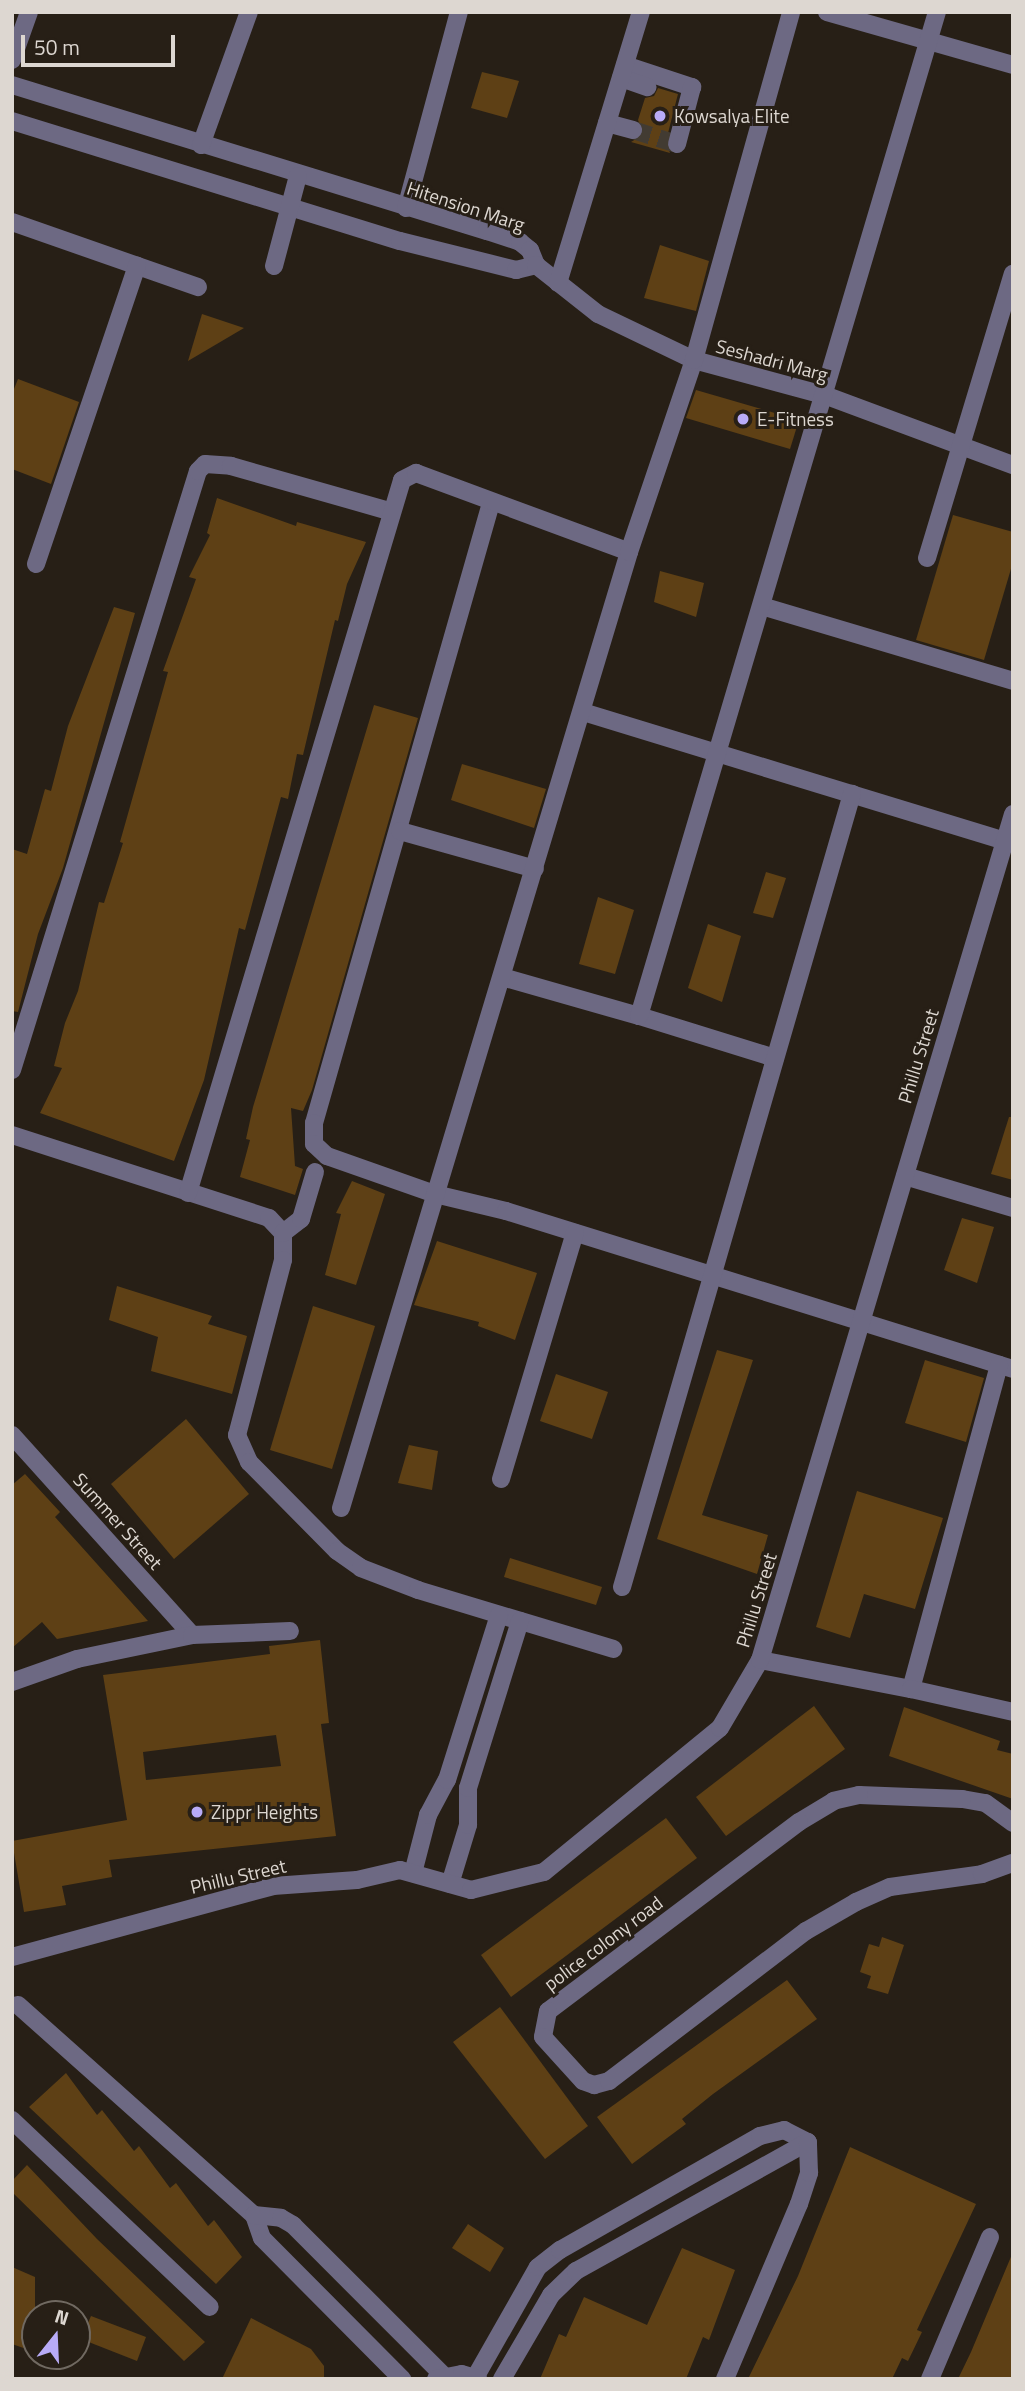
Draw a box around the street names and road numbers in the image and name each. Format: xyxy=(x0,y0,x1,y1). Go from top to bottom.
street label: Hitension Marg xyxy=(404,176,528,236)
street label: Seshadri Marg xyxy=(713,334,831,386)
street label: Phillu Street xyxy=(893,1006,943,1106)
street label: Summer Street xyxy=(69,1468,167,1574)
street label: Phillu Street xyxy=(731,1550,781,1650)
street label: Phillu Street xyxy=(188,1854,288,1898)
street label: police colony road xyxy=(539,1891,667,1995)

